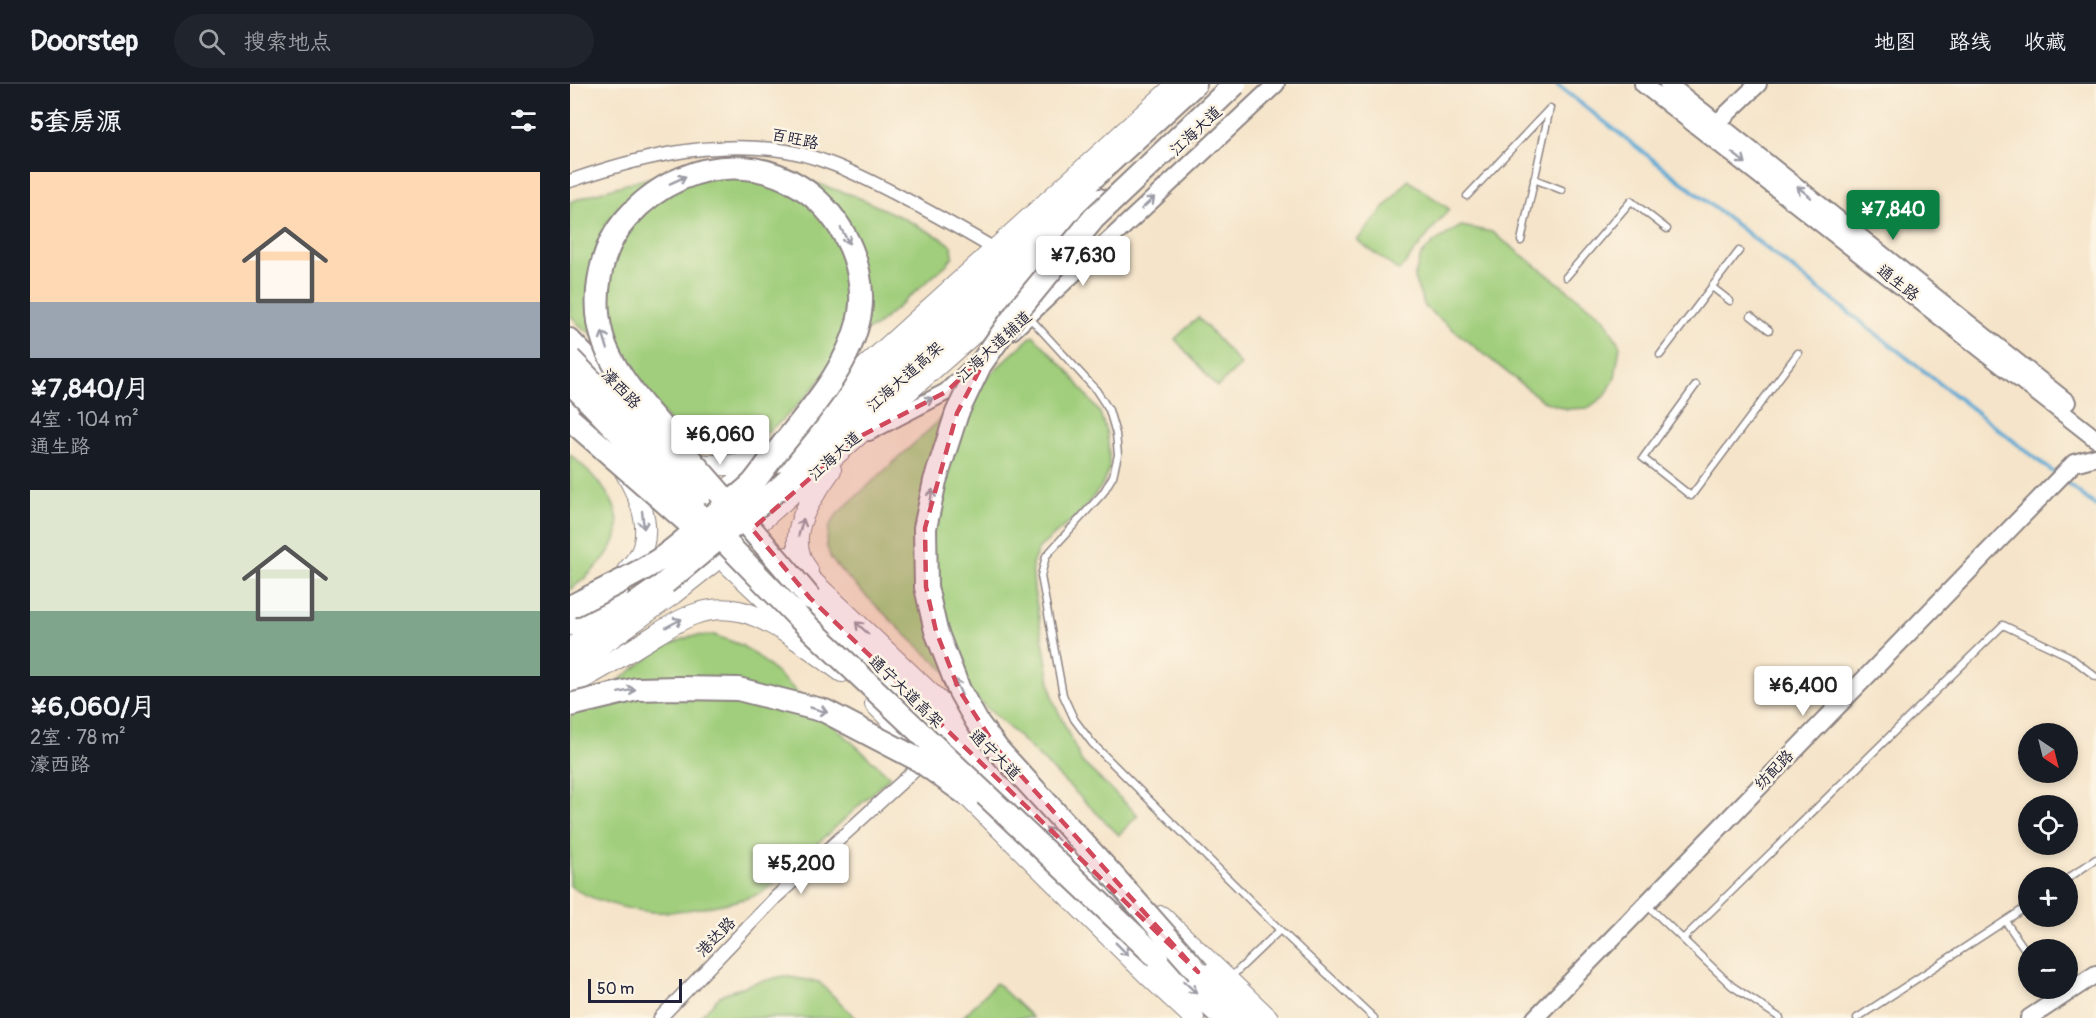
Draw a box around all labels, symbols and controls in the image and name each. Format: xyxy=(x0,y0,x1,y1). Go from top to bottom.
search box xyxy=(174,14,594,68)
text: Doorstep xyxy=(30,24,138,59)
icon: search xyxy=(195,25,228,58)
text: 搜索地点 xyxy=(243,28,331,56)
text: 地图 xyxy=(1874,29,1916,56)
text: 路线 xyxy=(1949,29,1991,56)
text: 收藏 xyxy=(2024,29,2066,56)
street label: 江海大道 xyxy=(1166,102,1226,160)
icon: filters xyxy=(507,104,540,137)
text: 5套房源 xyxy=(30,106,122,138)
street label: 百旺路 xyxy=(769,124,821,154)
one-way arrow xyxy=(1731,152,1747,165)
one-way arrow xyxy=(669,173,687,185)
one-way arrow xyxy=(1796,185,1812,198)
pin: ¥7,840 xyxy=(1844,190,1942,241)
one-way arrow xyxy=(1140,196,1155,210)
text: ¥7,840 xyxy=(1861,197,1925,222)
icon: home xyxy=(231,211,339,319)
one-way arrow xyxy=(839,227,851,244)
pin: ¥7,630 xyxy=(1034,236,1132,287)
text: ¥7,630 xyxy=(1050,243,1116,268)
street label: 通生路 xyxy=(1873,260,1923,306)
street label: 江海大道辅道 xyxy=(952,307,1036,387)
one-way arrow xyxy=(599,331,610,350)
street label: 江海大道高架 xyxy=(863,337,947,417)
street label: 濠西路 xyxy=(597,365,645,413)
text: ¥7,840/月 xyxy=(30,373,150,405)
one-way arrow xyxy=(916,396,934,408)
text: 4室 · 104 m² xyxy=(30,407,139,432)
pin: ¥6,060 xyxy=(671,415,769,466)
text: ¥6,060 xyxy=(685,422,755,447)
street label: 江海大道 xyxy=(805,427,865,485)
text: 通生路 xyxy=(30,434,90,459)
one-way arrow xyxy=(926,489,937,509)
one-way arrow xyxy=(638,509,649,529)
one-way arrow xyxy=(796,518,807,537)
icon: home xyxy=(231,529,339,637)
one-way arrow xyxy=(665,617,682,629)
one-way arrow xyxy=(855,622,870,636)
street label: 通宁大道高架 xyxy=(865,651,947,733)
pin: ¥6,400 xyxy=(1754,666,1852,717)
text: ¥6,400 xyxy=(1768,673,1838,698)
one-way arrow xyxy=(952,679,964,697)
one-way arrow xyxy=(617,685,636,697)
text: ¥6,060/月 xyxy=(30,691,156,723)
one-way arrow xyxy=(809,705,828,716)
north arrow xyxy=(2018,723,2078,783)
map controls xyxy=(2018,723,2078,999)
text: 2室 · 78 m² xyxy=(30,725,126,750)
street label: 通宁大道 xyxy=(965,726,1025,784)
street label: 纺配路 xyxy=(1750,746,1798,794)
text: 濠西路 xyxy=(30,752,90,777)
button: locate xyxy=(2018,795,2078,855)
one-way arrow xyxy=(1045,826,1060,841)
pin: ¥5,200 xyxy=(752,844,850,895)
text: ¥5,200 xyxy=(767,851,835,876)
button: + xyxy=(2018,867,2078,927)
street label: 港达路 xyxy=(692,913,740,961)
button: − xyxy=(2018,939,2078,999)
one-way arrow xyxy=(1114,942,1129,957)
scale bar xyxy=(588,976,682,1004)
text: 50 m xyxy=(597,979,634,999)
one-way arrow xyxy=(1183,980,1198,994)

